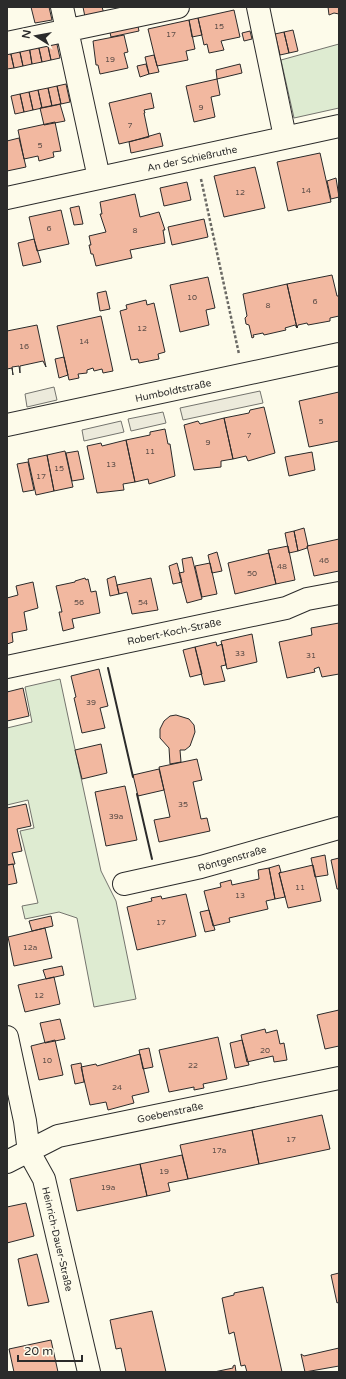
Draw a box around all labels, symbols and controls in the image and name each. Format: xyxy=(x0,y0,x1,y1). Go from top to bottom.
north arrow xyxy=(16,16,56,56)
house number: 15 xyxy=(214,22,224,31)
text: N xyxy=(19,29,34,40)
house number: 17 xyxy=(166,30,176,39)
house number: 19 xyxy=(105,55,115,64)
house number: 9 xyxy=(198,103,204,112)
house number: 7 xyxy=(127,121,133,130)
house number: 5 xyxy=(37,141,43,150)
street label: An der Schießruthe xyxy=(146,143,239,174)
house number: 14 xyxy=(301,186,311,195)
house number: 12 xyxy=(235,188,245,197)
house number: 6 xyxy=(46,224,52,233)
house number: 8 xyxy=(132,226,138,235)
house number: 10 xyxy=(187,293,197,302)
house number: 6 xyxy=(312,297,318,306)
house number: 8 xyxy=(265,301,271,310)
house number: 12 xyxy=(137,324,147,333)
house number: 14 xyxy=(79,337,89,346)
house number: 16 xyxy=(19,342,29,351)
street label: Humboldtstraße xyxy=(134,377,213,405)
house number: 5 xyxy=(318,417,324,426)
house number: 7 xyxy=(246,431,252,440)
house number: 9 xyxy=(205,438,211,447)
house number: 11 xyxy=(145,447,155,456)
house number: 13 xyxy=(106,460,116,469)
house number: 15 xyxy=(54,464,64,473)
house number: 17 xyxy=(36,472,46,481)
house number: 46 xyxy=(319,556,329,565)
house number: 48 xyxy=(277,562,287,571)
house number: 50 xyxy=(247,569,257,578)
house number: 56 xyxy=(74,598,84,607)
house number: 54 xyxy=(138,598,148,607)
street label: Robert-Koch-Straße xyxy=(126,616,223,648)
house number: 33 xyxy=(235,649,245,658)
house number: 31 xyxy=(306,651,316,660)
house number: 39 xyxy=(86,698,96,707)
house number: 35 xyxy=(178,800,188,809)
house number: 39a xyxy=(109,812,123,821)
street label: Röntgenstraße xyxy=(197,843,268,874)
house number: 11 xyxy=(295,883,305,892)
house number: 13 xyxy=(235,891,245,900)
house number: 17 xyxy=(156,918,166,927)
house number: 12a xyxy=(23,943,37,952)
house number: 12 xyxy=(34,991,44,1000)
house number: 20 xyxy=(260,1046,270,1055)
house number: 10 xyxy=(42,1056,52,1065)
house number: 22 xyxy=(188,1061,198,1070)
house number: 24 xyxy=(112,1083,122,1092)
street label: Goebenstraße xyxy=(136,1100,205,1126)
house number: 17 xyxy=(286,1135,296,1144)
house number: 17a xyxy=(212,1146,226,1155)
house number: 19 xyxy=(159,1167,169,1176)
house number: 19a xyxy=(101,1183,115,1192)
street label: Heinrich-Dauer-Straße xyxy=(39,1186,75,1293)
scale bar xyxy=(18,1337,82,1363)
text: 20 m xyxy=(24,1344,53,1358)

